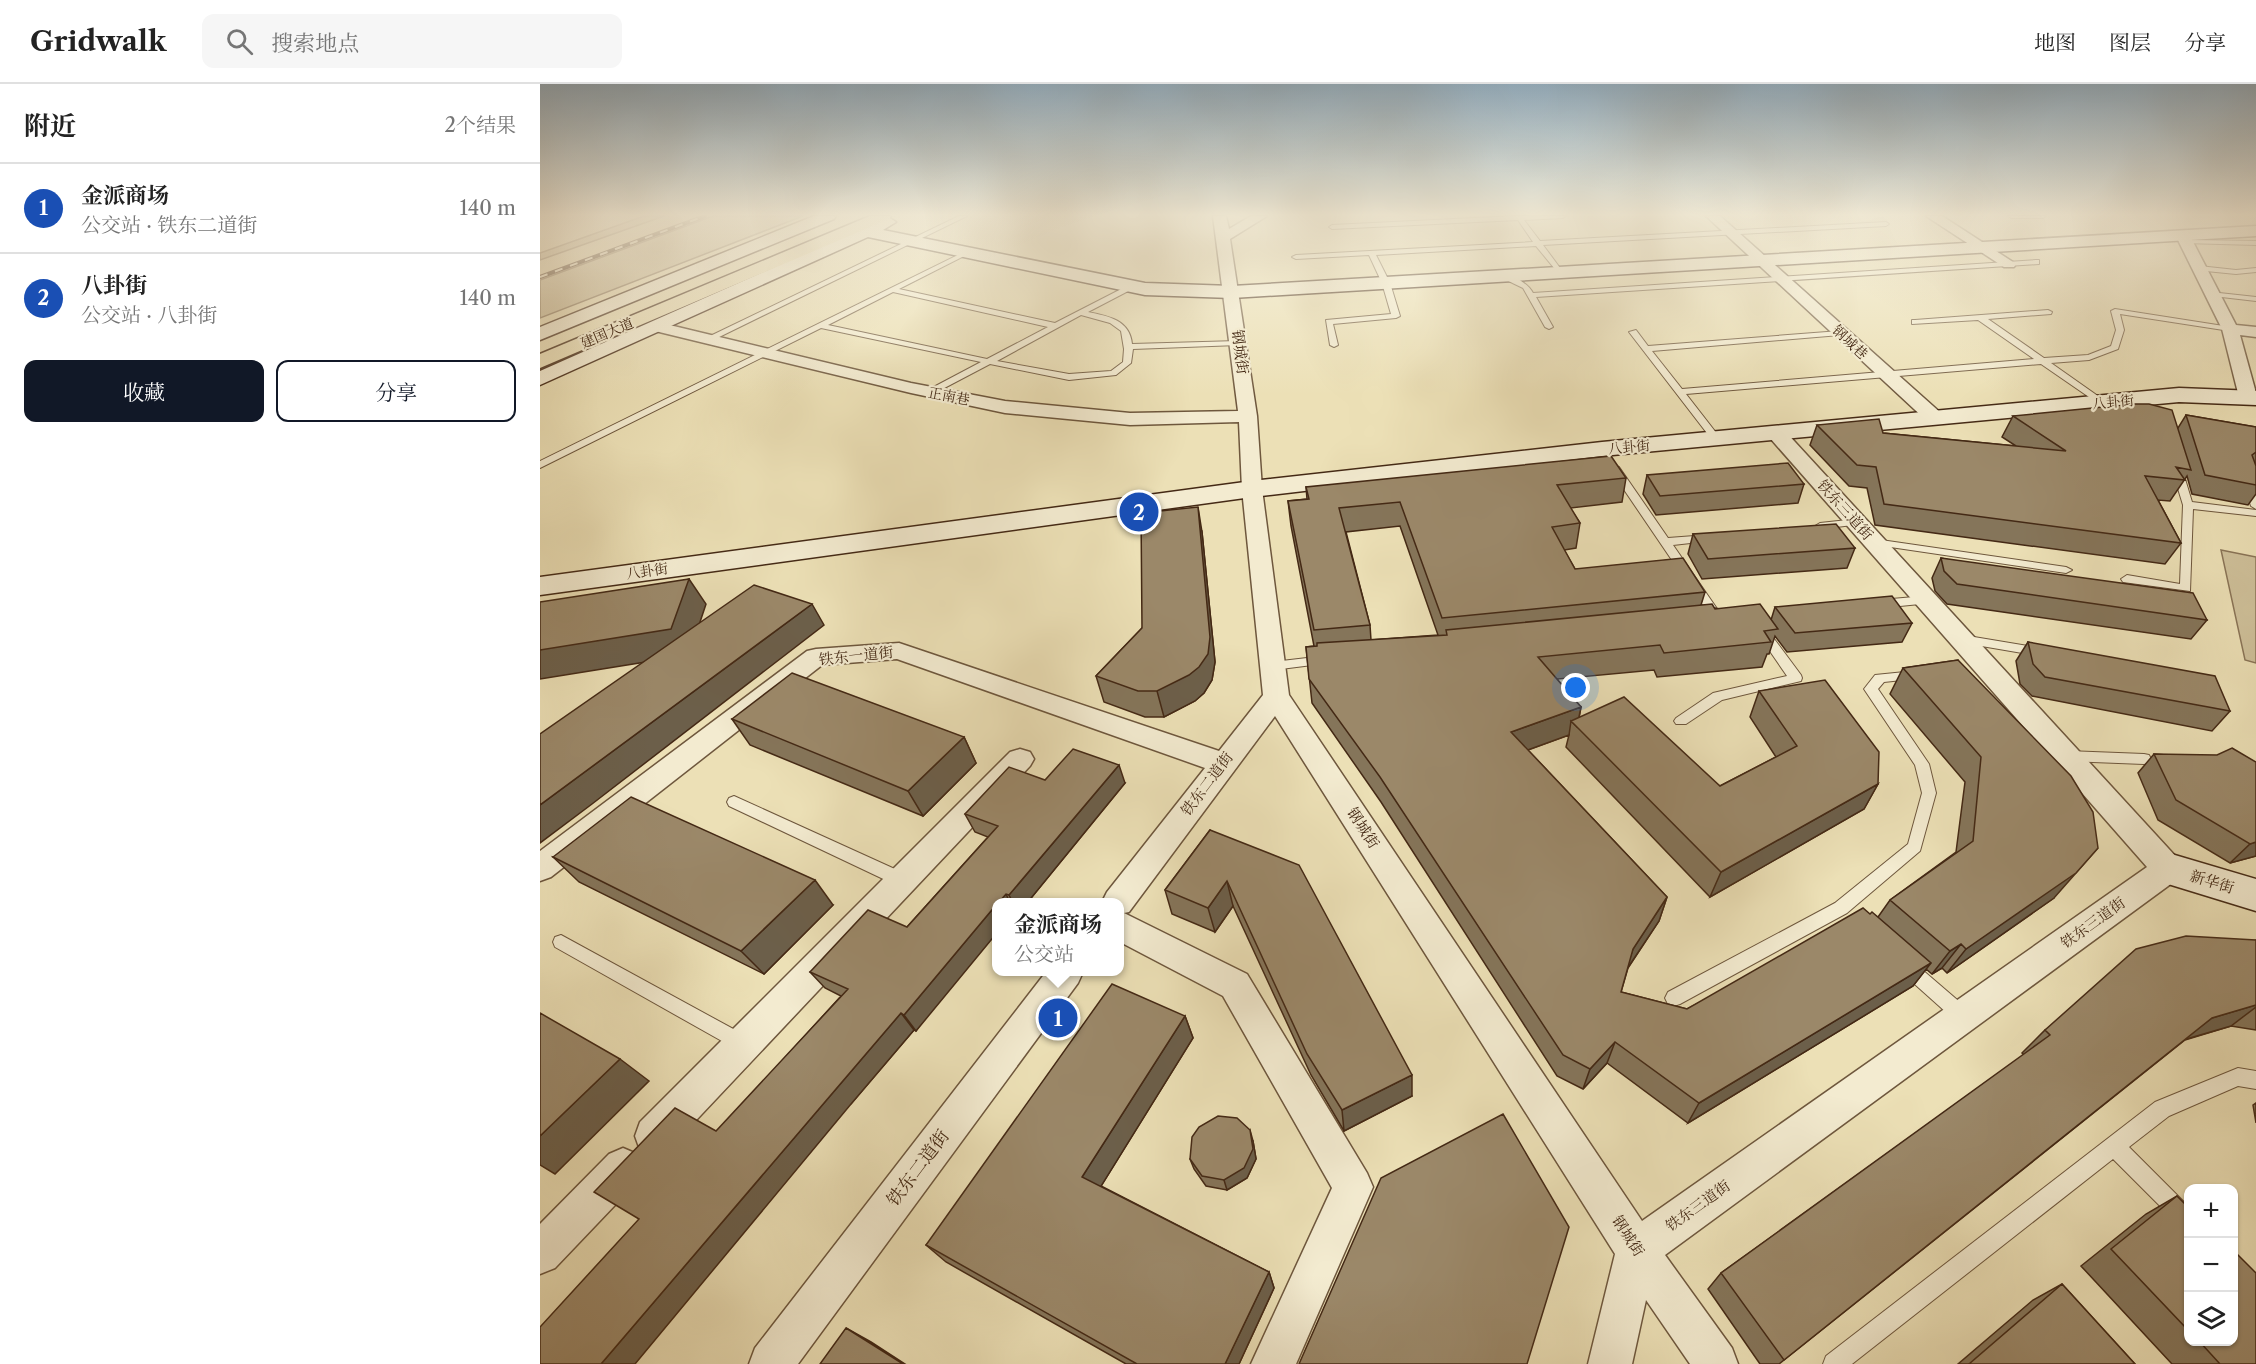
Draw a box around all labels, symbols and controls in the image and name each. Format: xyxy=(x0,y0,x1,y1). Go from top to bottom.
search box xyxy=(202,14,622,68)
text: Gridwalk xyxy=(30,24,166,58)
icon: search xyxy=(223,25,256,58)
text: 搜索地点 xyxy=(271,30,359,57)
text: 地图 xyxy=(2034,30,2076,55)
text: 图层 xyxy=(2109,30,2151,55)
text: 分享 xyxy=(2184,30,2226,55)
text: 附近 xyxy=(24,110,76,142)
text: 2个结果 xyxy=(445,113,516,137)
text: 金派商场 xyxy=(81,182,169,209)
text: 1 xyxy=(39,196,48,220)
text: 140 m xyxy=(459,196,516,220)
text: 公交站 · 铁东二道街 xyxy=(81,213,257,237)
text: 八卦街 xyxy=(81,272,147,299)
text: 2 xyxy=(38,286,49,310)
text: 140 m xyxy=(459,286,516,310)
text: 公交站 · 八卦街 xyxy=(81,303,217,327)
street label: 建国大道 xyxy=(578,314,636,352)
street label: 钢城巷 xyxy=(1829,321,1871,363)
street label: 钢城街 xyxy=(1228,328,1253,375)
button: 收藏 xyxy=(24,360,264,422)
button: 分享 xyxy=(276,360,516,422)
street label: 正南巷 xyxy=(927,383,971,409)
street label: 八卦街 xyxy=(2091,391,2135,413)
street label: 八卦街 xyxy=(1607,436,1651,458)
street label: 铁东三道街 xyxy=(1813,475,1878,544)
pin: 2 xyxy=(1120,490,1158,534)
street label: 八卦街 xyxy=(625,559,669,583)
street label: 铁东一道街 xyxy=(818,642,894,669)
your location xyxy=(1561,673,1590,702)
street label: 铁东二道街 xyxy=(1176,748,1237,819)
street label: 钢城街 xyxy=(1343,804,1384,852)
street label: 新华街 xyxy=(2188,866,2236,897)
street label: 铁东三道街 xyxy=(2057,893,2129,952)
popup xyxy=(992,898,1124,976)
text: 金派商场 xyxy=(1014,911,1102,938)
text: 公交站 xyxy=(1014,942,1074,966)
pin: 1 xyxy=(1038,996,1078,1040)
street label: 铁东二道街 xyxy=(882,1125,954,1211)
street label: 铁东三道街 xyxy=(1662,1176,1734,1235)
map controls xyxy=(2184,1184,2238,1346)
button: + xyxy=(2184,1184,2238,1238)
street label: 钢城街 xyxy=(1608,1212,1649,1260)
button: − xyxy=(2184,1238,2238,1292)
button: layers xyxy=(2184,1292,2238,1346)

